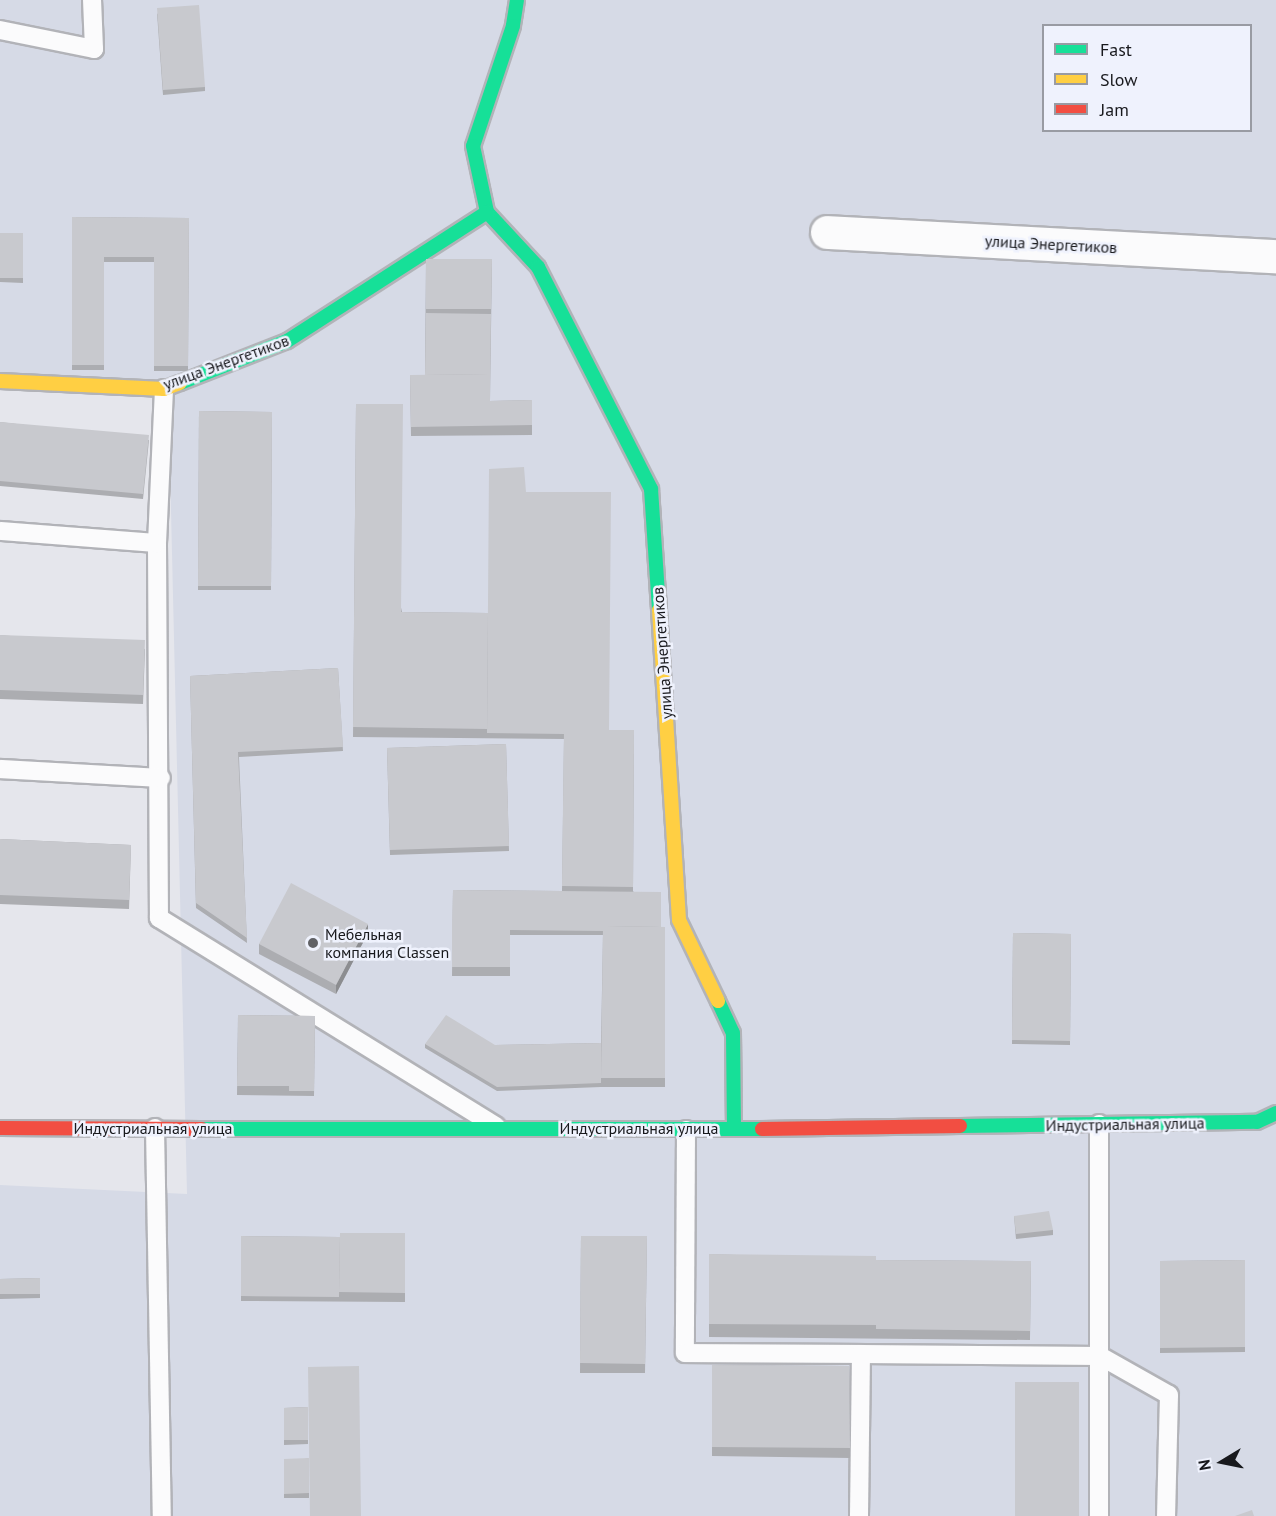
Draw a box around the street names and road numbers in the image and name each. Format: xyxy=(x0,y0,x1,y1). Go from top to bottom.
street label: улица Энергетиков xyxy=(984,231,1118,257)
street label: улица Энергетиков xyxy=(160,330,292,394)
street label: улица Энергетиков xyxy=(648,586,676,720)
street label: Индустриальная улица xyxy=(1045,1113,1205,1135)
street label: Индустриальная улица xyxy=(74,1118,232,1138)
street label: Индустриальная улица xyxy=(560,1118,718,1138)

